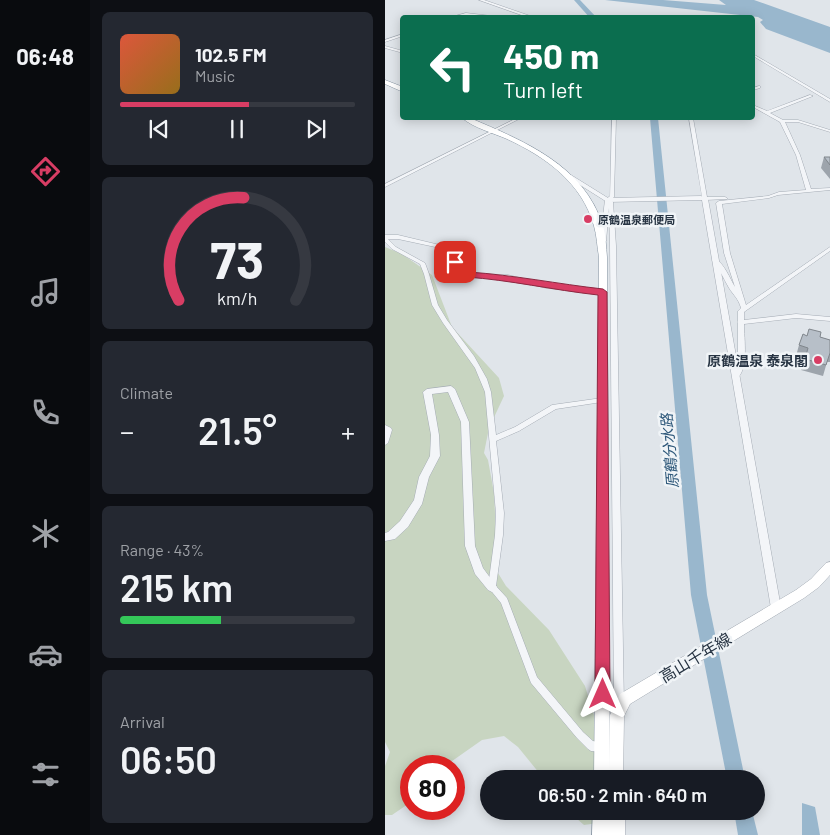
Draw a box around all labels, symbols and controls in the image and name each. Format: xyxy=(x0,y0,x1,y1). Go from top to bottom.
text: 450 m xyxy=(503,34,599,76)
icon: left xyxy=(420,35,485,100)
text: 06:48 xyxy=(16,43,74,69)
text: 102.5 FM xyxy=(195,43,267,66)
text: Music xyxy=(195,66,235,85)
text: Turn left xyxy=(503,76,583,102)
icon: previous xyxy=(145,115,173,143)
icon: pause xyxy=(223,115,251,143)
icon: next xyxy=(302,115,330,143)
icon: directions xyxy=(28,154,63,189)
marker: 原鶴温泉郵便局 xyxy=(582,213,594,225)
place label: 原鶴温泉郵便局 xyxy=(598,213,675,226)
text: 73 xyxy=(211,227,264,289)
pin xyxy=(434,241,476,283)
icon: arrive xyxy=(441,248,469,276)
icon: music xyxy=(28,275,63,310)
text: km/h xyxy=(217,287,258,309)
place label: 原鶴温泉 泰泉閣 xyxy=(707,352,808,369)
marker: 原鶴温泉 泰泉閣 xyxy=(812,354,824,366)
text: Climate xyxy=(120,383,173,402)
icon: phone xyxy=(28,395,63,430)
text: 21.5° xyxy=(198,407,277,453)
water label: 原鶴分水路 xyxy=(657,411,681,489)
text: − xyxy=(120,414,134,448)
text: + xyxy=(341,414,355,448)
icon: climate xyxy=(28,516,63,551)
text: Range · 43% xyxy=(120,540,204,559)
text: 215 km xyxy=(120,564,233,610)
street label: 高山千年線 xyxy=(656,628,734,686)
icon: car xyxy=(28,637,63,672)
position arrow xyxy=(576,667,628,719)
text: Arrival xyxy=(120,712,165,731)
text: 06:50 xyxy=(120,736,217,782)
speed limit sign: 80 xyxy=(400,755,465,820)
icon: filters xyxy=(28,757,63,792)
text: 06:50 · 2 min · 640 m xyxy=(538,783,707,806)

